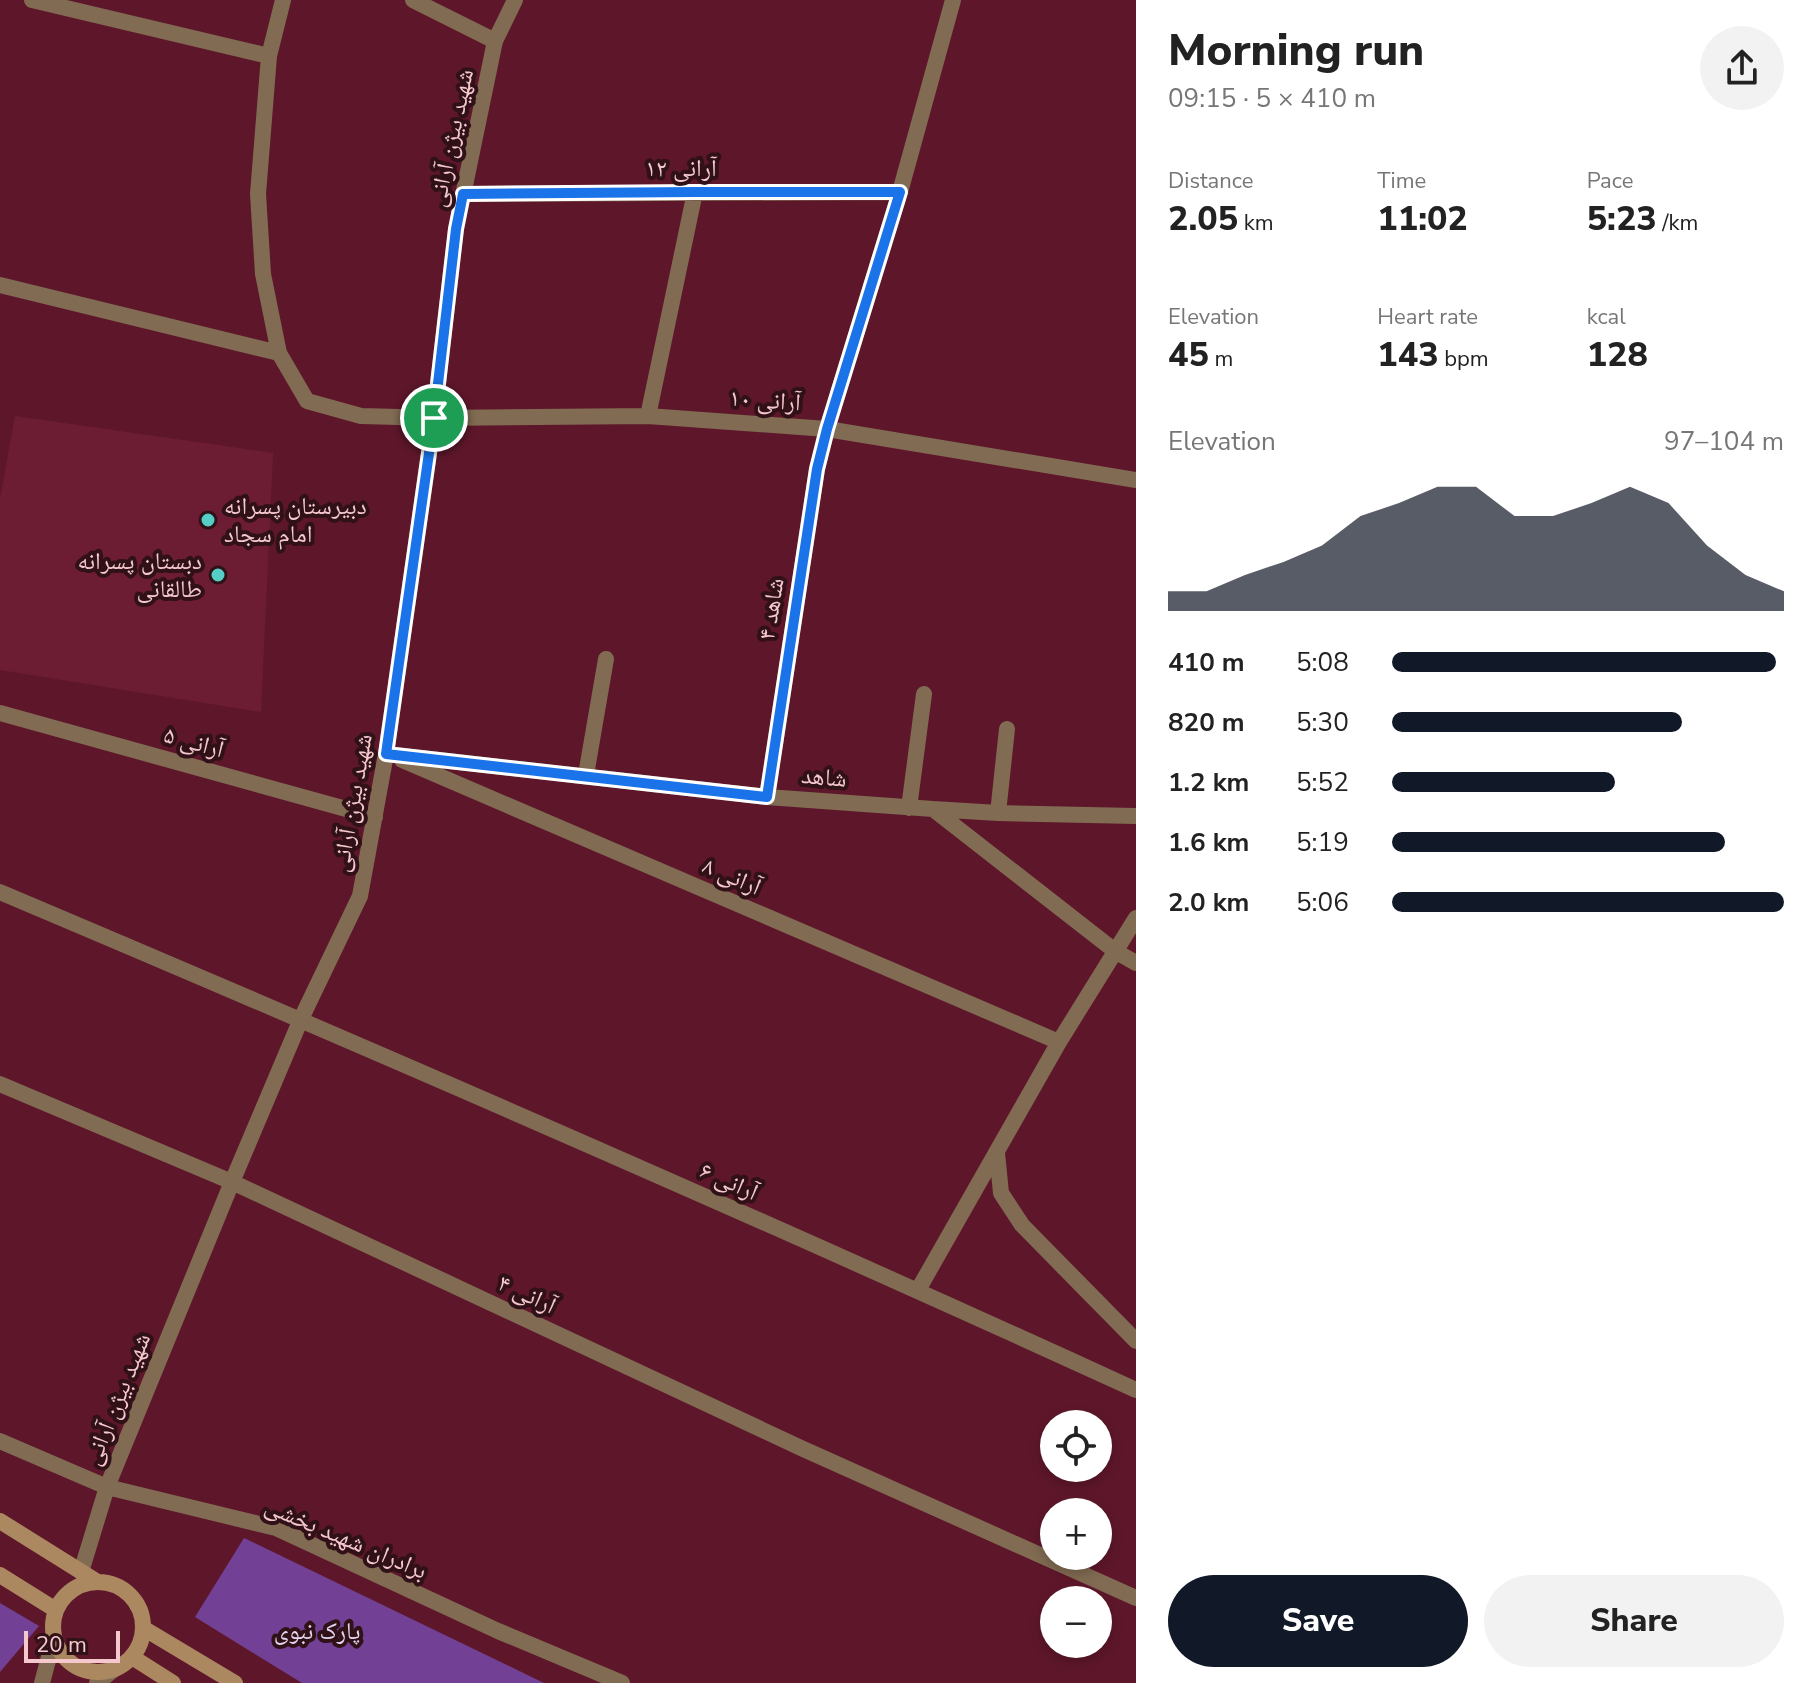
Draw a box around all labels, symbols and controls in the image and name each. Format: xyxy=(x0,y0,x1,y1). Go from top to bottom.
text: Morning run xyxy=(1168,21,1424,81)
button: share xyxy=(1700,26,1784,110)
street label: شهید بیژن آرانی xyxy=(421,66,481,210)
text: 09:15 · 5 × 410 m xyxy=(1168,81,1376,116)
street label: آرانی ۱۲ xyxy=(645,152,718,184)
text: Distance xyxy=(1168,166,1253,196)
text: Time xyxy=(1377,166,1426,196)
text: Pace xyxy=(1587,166,1633,196)
text: 2.05 xyxy=(1168,196,1238,242)
text: 11:02 xyxy=(1377,196,1468,242)
text: 5:23 xyxy=(1587,196,1657,242)
text: km xyxy=(1238,208,1274,238)
text: /km xyxy=(1657,208,1698,238)
text: Elevation xyxy=(1168,302,1259,332)
text: Heart rate xyxy=(1377,302,1478,332)
text: kcal xyxy=(1587,302,1626,332)
text: 45 xyxy=(1168,332,1209,378)
text: 143 xyxy=(1377,332,1439,378)
text: 128 xyxy=(1587,332,1648,378)
text: m xyxy=(1209,344,1233,374)
text: bpm xyxy=(1439,344,1489,374)
street label: آرانی ۱۰ xyxy=(728,382,803,419)
pin xyxy=(400,384,468,452)
icon: arrive xyxy=(412,396,456,440)
text: Elevation xyxy=(1168,424,1276,459)
text: 97–104 m xyxy=(1664,424,1784,459)
place label: دبیرستان پسرانه امام سجاد xyxy=(224,490,367,550)
marker: دبیرستان پسرانه امام سجاد xyxy=(199,511,217,529)
place label: دبستان پسرانه طالقانی xyxy=(78,545,202,605)
marker: دبستان پسرانه طالقانی xyxy=(209,566,227,584)
street label: شاهد ۴ xyxy=(750,576,792,642)
text: 410 m xyxy=(1168,645,1245,680)
text: 5:08 xyxy=(1296,645,1349,680)
text: 820 m xyxy=(1168,705,1245,740)
text: 5:30 xyxy=(1296,705,1349,740)
street label: آرانی ۵ xyxy=(161,719,228,766)
street label: شهید بیژن آرانی xyxy=(324,731,380,875)
street label: شاهد xyxy=(800,759,848,795)
text: 1.2 km xyxy=(1168,765,1249,800)
text: 5:52 xyxy=(1296,765,1349,800)
text: 1.6 km xyxy=(1168,825,1249,860)
text: 5:19 xyxy=(1296,825,1349,860)
street label: آرانی ۸ xyxy=(698,849,767,903)
text: 2.0 km xyxy=(1168,885,1249,920)
text: 5:06 xyxy=(1296,885,1349,920)
street label: آرانی ۶ xyxy=(695,1154,764,1208)
street label: آرانی ۴ xyxy=(493,1267,562,1322)
street label: شهید بیژن آرانی xyxy=(76,1328,158,1470)
map controls xyxy=(1040,1410,1112,1658)
button: locate xyxy=(1040,1410,1112,1482)
street label: برادران شهید بخشی xyxy=(260,1489,432,1587)
button: + xyxy=(1040,1498,1112,1570)
button: Save xyxy=(1168,1575,1468,1667)
button: Share xyxy=(1484,1575,1784,1667)
button: − xyxy=(1040,1586,1112,1658)
park label: پارک نبوی xyxy=(274,1615,360,1647)
scale bar xyxy=(24,1627,120,1663)
text: 20 m xyxy=(36,1630,87,1660)

